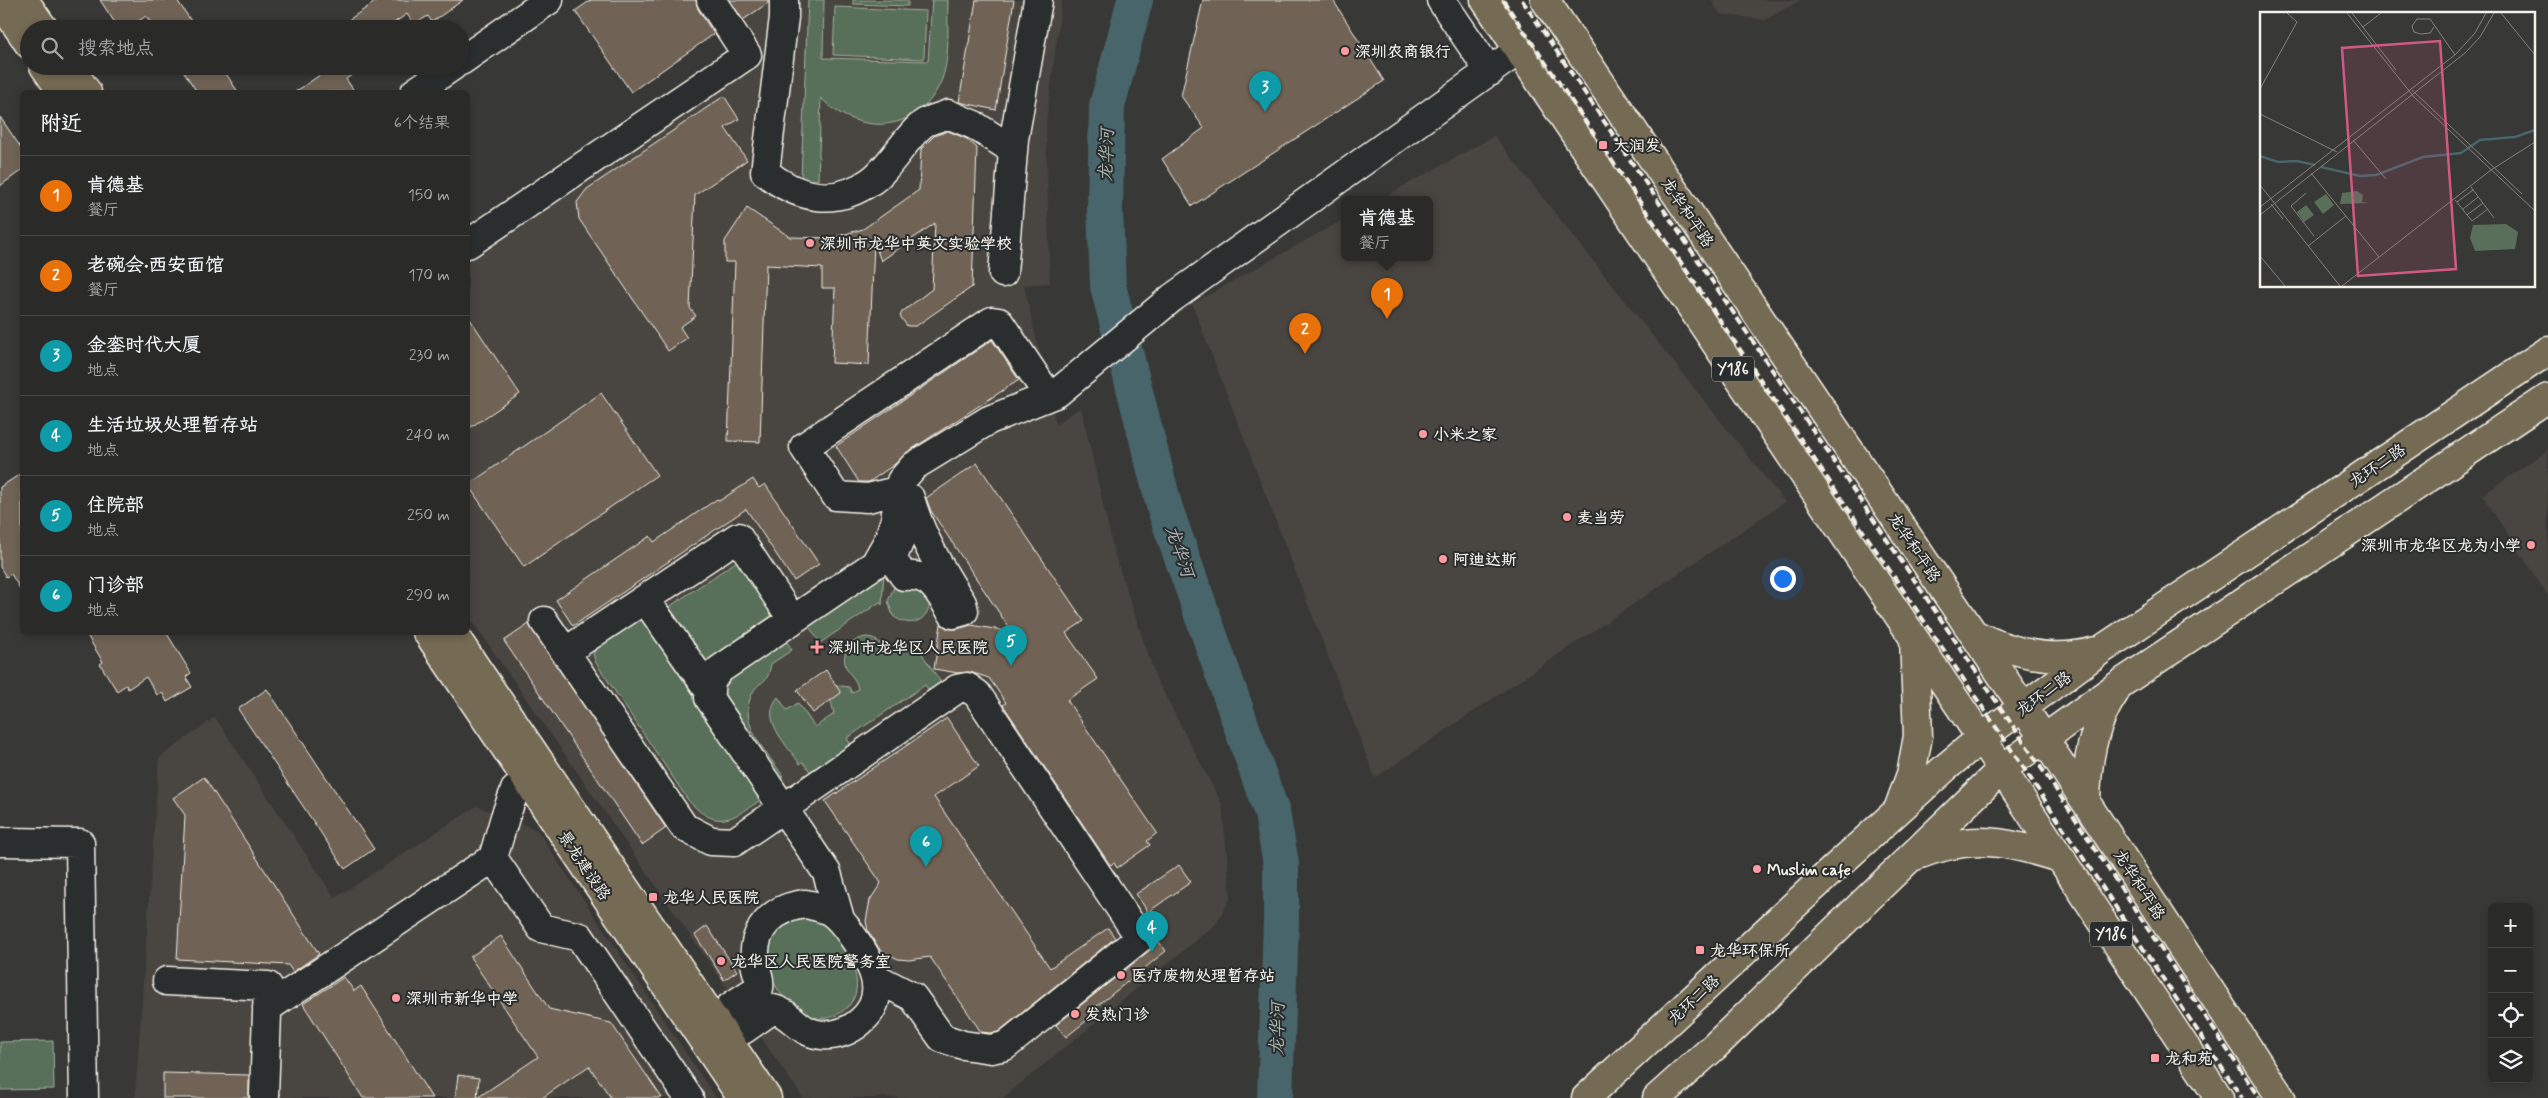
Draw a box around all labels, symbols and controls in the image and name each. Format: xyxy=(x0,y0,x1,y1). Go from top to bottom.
inset map xyxy=(2260,12,2536,288)
search box xyxy=(20,20,470,75)
icon: search xyxy=(38,34,66,62)
text: 搜索地点 xyxy=(78,36,154,61)
place label: 深圳农商银行 xyxy=(1355,42,1451,63)
marker: 深圳农商银行 xyxy=(1339,45,1351,57)
pin: 3 xyxy=(1249,71,1281,112)
text: 附近 xyxy=(40,110,82,138)
text: 6个结果 xyxy=(394,113,450,134)
water label: 龙华河 xyxy=(1094,125,1120,182)
place label: 大润发 xyxy=(1613,136,1661,157)
marker: 大润发 xyxy=(1597,139,1609,151)
text: 肯德基 xyxy=(87,173,144,198)
street label: 龙华和平路 xyxy=(1656,174,1718,252)
text: 1 xyxy=(52,185,60,206)
text: 150 m xyxy=(408,185,450,206)
popup xyxy=(1341,196,1433,261)
text: 餐厅 xyxy=(87,200,119,221)
text: 肯德基 xyxy=(1358,206,1416,231)
text: 餐厅 xyxy=(1358,233,1391,254)
place label: 深圳市龙华中英文实验学校 xyxy=(820,234,1012,255)
marker: 深圳市龙华中英文实验学校 xyxy=(804,237,816,249)
text: 老碗会·西安面馆 xyxy=(87,253,224,278)
text: 2 xyxy=(52,265,60,286)
text: 170 m xyxy=(408,265,450,286)
pin: 1 xyxy=(1371,278,1403,319)
text: 餐厅 xyxy=(87,280,119,301)
pin: 2 xyxy=(1289,313,1321,354)
text: 金銮时代大厦 xyxy=(87,333,201,358)
text: 3 xyxy=(52,345,60,366)
text: 230 m xyxy=(409,345,450,366)
road number: Y186 xyxy=(1712,356,1754,382)
text: 地点 xyxy=(87,360,119,381)
text: 生活垃圾处理暂存站 xyxy=(87,413,258,438)
text: 4 xyxy=(51,425,61,446)
text: 240 m xyxy=(406,425,450,446)
place label: 小米之家 xyxy=(1433,425,1497,446)
marker: 小米之家 xyxy=(1417,428,1429,440)
text: 地点 xyxy=(87,440,119,461)
street label: 龙环二路 xyxy=(2345,440,2410,493)
text: 住院部 xyxy=(87,493,144,518)
text: 5 xyxy=(51,505,61,526)
text: 250 m xyxy=(407,505,450,526)
place label: 麦当劳 xyxy=(1577,508,1625,529)
street label: 龙华和平路 xyxy=(1883,509,1945,587)
marker: 麦当劳 xyxy=(1561,511,1573,523)
text: 地点 xyxy=(87,520,119,541)
water label: 龙华河 xyxy=(1159,522,1200,584)
place label: 深圳市龙华区龙为小学 xyxy=(2361,536,2521,557)
marker: 深圳市龙华区龙为小学 xyxy=(2525,539,2537,551)
place label: 阿迪达斯 xyxy=(1453,550,1517,571)
marker: 阿迪达斯 xyxy=(1437,553,1449,565)
your location xyxy=(1770,566,1796,592)
text: 门诊部 xyxy=(87,573,144,598)
text: 6 xyxy=(52,585,60,606)
text: 290 m xyxy=(406,585,450,606)
text: 地点 xyxy=(87,600,119,621)
pin: 5 xyxy=(995,625,1027,666)
place label: 深圳市龙华区人民医院 xyxy=(828,638,988,659)
marker: 深圳市龙华区人民医院 xyxy=(810,640,824,654)
street label: 龙环二路 xyxy=(2012,667,2076,722)
pin: 6 xyxy=(910,826,942,867)
street label: 景龙建设路 xyxy=(553,827,615,905)
street label: 龙华和平路 xyxy=(2108,846,2169,924)
place label: Muslim cafe xyxy=(1767,860,1851,881)
marker: Muslim cafe xyxy=(1751,863,1763,875)
place label: 龙华人民医院 xyxy=(663,888,759,909)
marker: 龙华人民医院 xyxy=(647,891,659,903)
map controls xyxy=(2488,903,2533,1083)
button: + xyxy=(2488,903,2533,948)
pin: 4 xyxy=(1136,911,1168,952)
road number: Y186 xyxy=(2090,922,2132,946)
place label: 龙华环保所 xyxy=(1710,941,1790,962)
marker: 龙华环保所 xyxy=(1694,944,1706,956)
button: − xyxy=(2488,948,2533,993)
place label: 龙华区人民医院警务室 xyxy=(731,952,891,973)
marker: 龙华区人民医院警务室 xyxy=(715,955,727,967)
place label: 医疗废物处理暂存站 xyxy=(1131,966,1275,987)
marker: 医疗废物处理暂存站 xyxy=(1115,969,1127,981)
street label: 龙环二路 xyxy=(1663,971,1725,1030)
place label: 深圳市新华中学 xyxy=(406,989,518,1010)
marker: 深圳市新华中学 xyxy=(390,992,402,1004)
button: locate xyxy=(2488,993,2533,1038)
water label: 龙华河 xyxy=(1266,999,1291,1056)
place label: 发热门诊 xyxy=(1085,1005,1150,1026)
marker: 发热门诊 xyxy=(1069,1008,1081,1020)
button: layers xyxy=(2488,1038,2533,1083)
place label: 龙和苑 xyxy=(2165,1049,2213,1070)
marker: 龙和苑 xyxy=(2149,1052,2161,1064)

